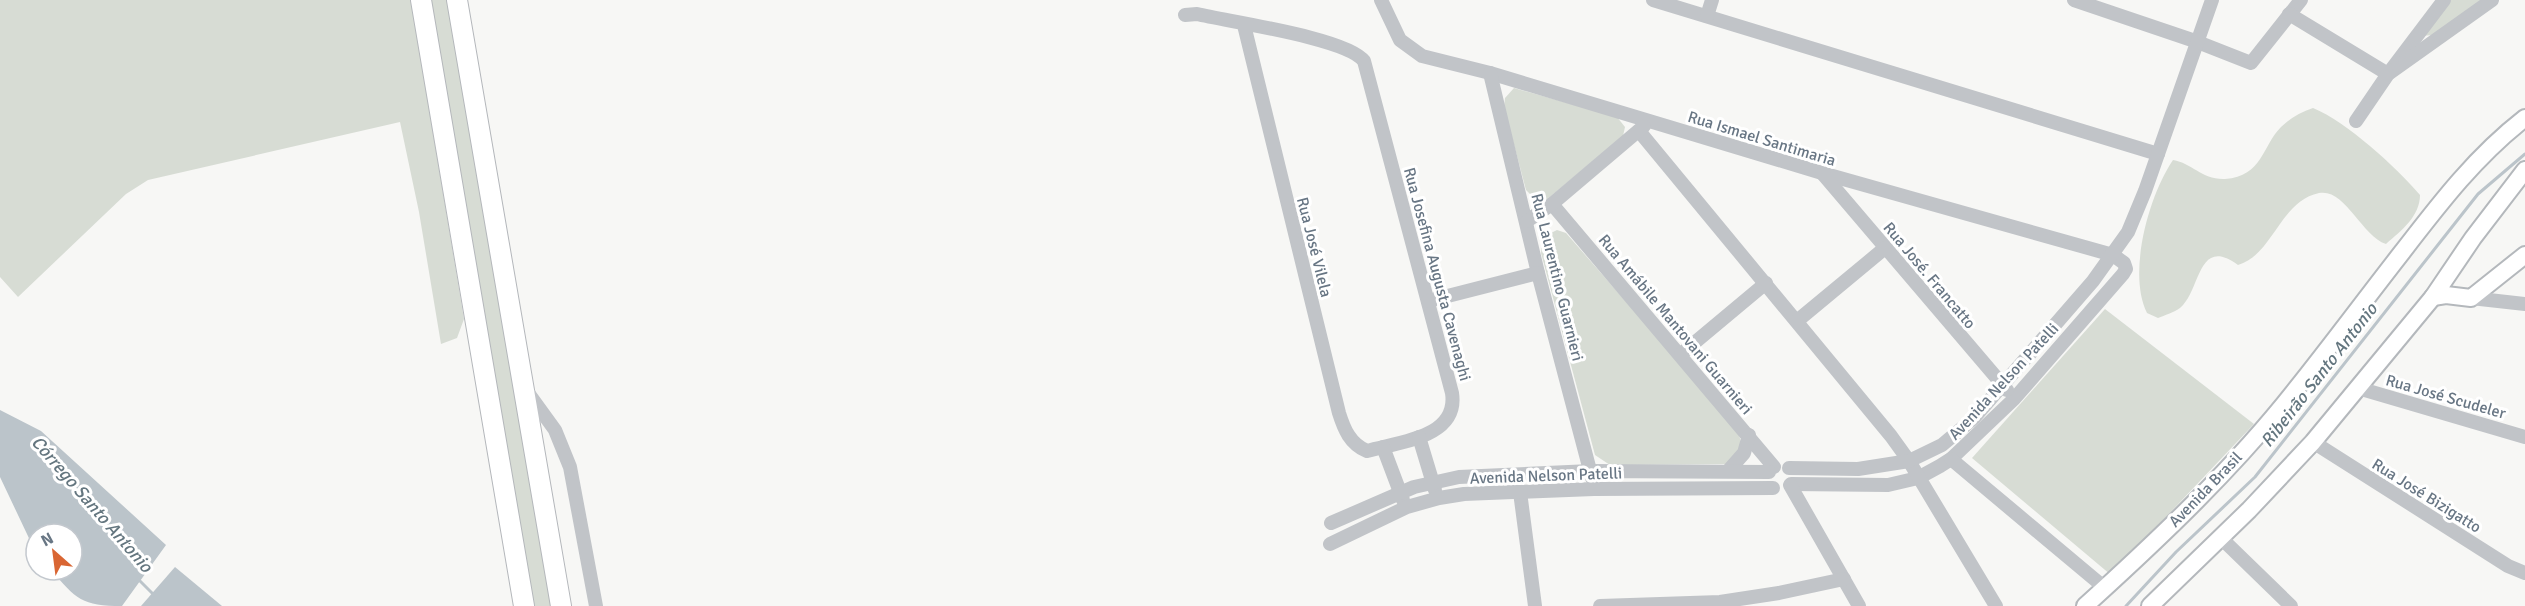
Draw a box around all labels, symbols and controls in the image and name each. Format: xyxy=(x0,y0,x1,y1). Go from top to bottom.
street label: Rua Ismael Santimaria xyxy=(1685,107,1838,171)
street label: Rua Josefina Augusta Cavenaghi xyxy=(1399,165,1475,383)
street label: Rua Laurentino Guarnieri xyxy=(1526,191,1588,363)
street label: Rua José Vilela xyxy=(1292,195,1336,299)
street label: Rua José. Francatto xyxy=(1879,218,1980,333)
street label: Rua Amábile Mantovani Guarnieri xyxy=(1594,230,1757,419)
water label: Ribeirão Santo Antonio xyxy=(2256,297,2383,451)
street label: Avenida Nelson Patelli xyxy=(1944,319,2063,444)
street label: Rua José Scudeler xyxy=(2383,370,2508,424)
water label: Córrego Santo Antonio xyxy=(27,431,158,578)
street label: Avenida Brasil xyxy=(2165,448,2247,532)
street label: Rua José Bizigatto xyxy=(2368,454,2485,537)
street label: Avenida Nelson Patelli xyxy=(1469,463,1623,489)
north arrow xyxy=(24,522,84,582)
text: N xyxy=(38,528,57,551)

